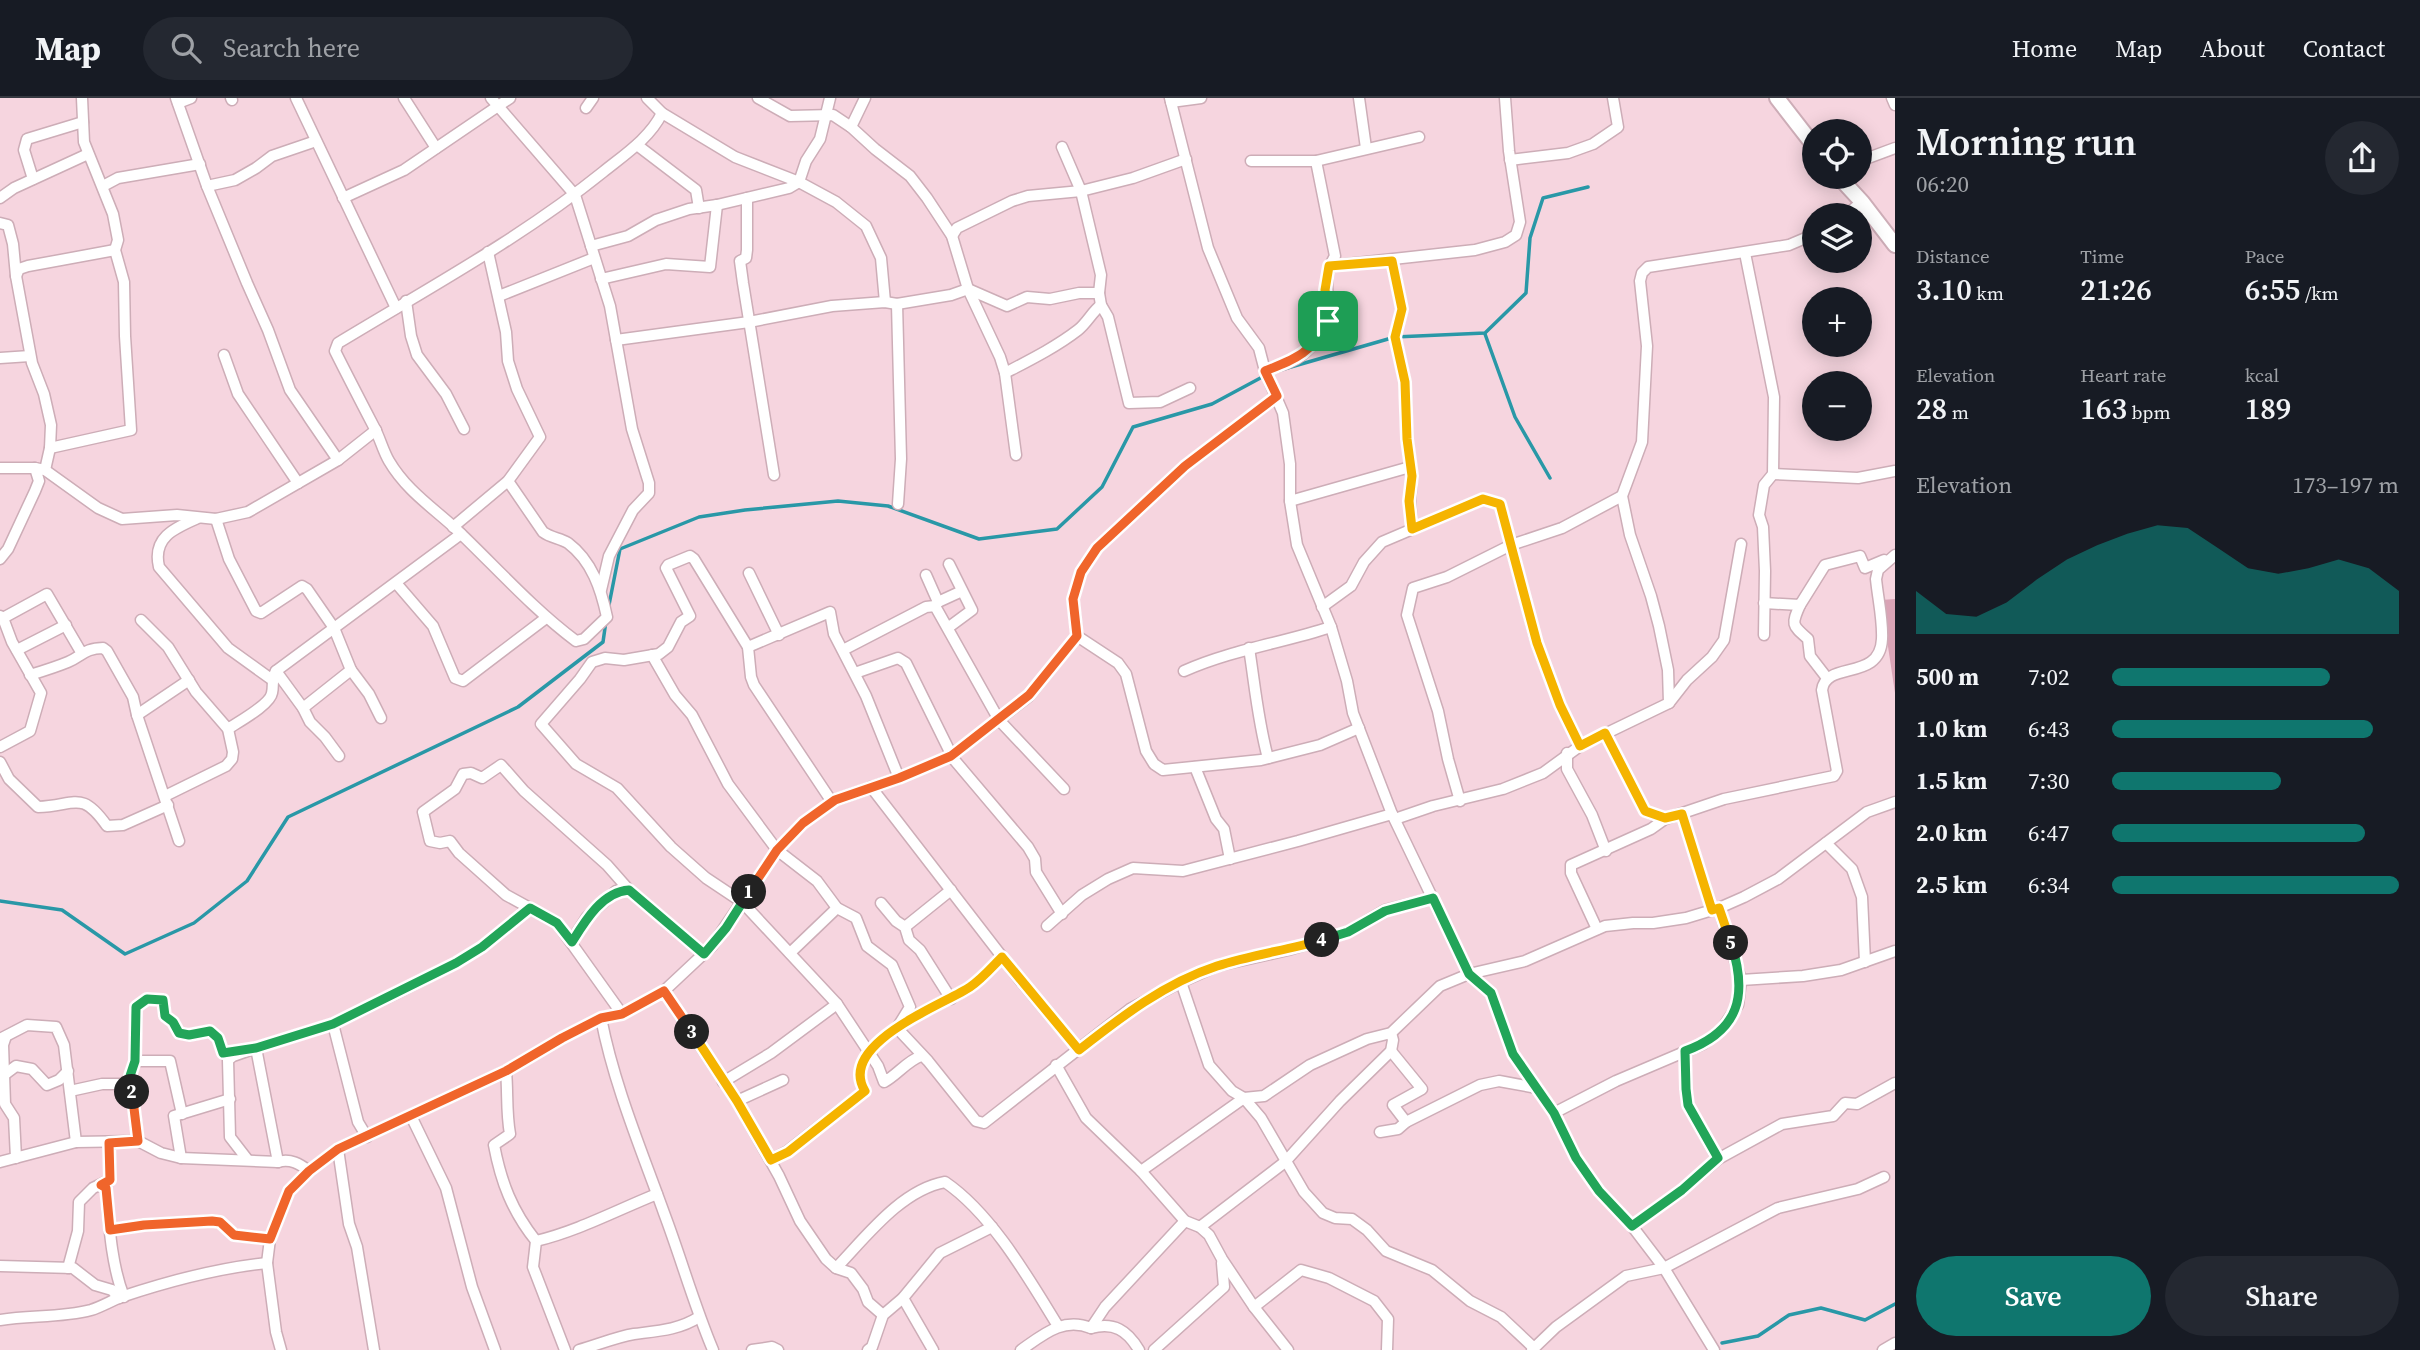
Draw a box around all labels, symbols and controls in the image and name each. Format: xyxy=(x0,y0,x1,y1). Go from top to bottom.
search box xyxy=(143,17,633,80)
text: Map xyxy=(35,26,101,71)
icon: search xyxy=(167,29,205,67)
text: Search here xyxy=(223,30,360,66)
text: Home xyxy=(2012,32,2077,65)
text: Map xyxy=(2115,32,2162,65)
text: About xyxy=(2200,32,2265,65)
text: Contact xyxy=(2303,32,2385,65)
text: Morning run xyxy=(1916,116,2137,168)
map controls xyxy=(1802,119,1872,441)
button: locate xyxy=(1802,119,1872,189)
button: share xyxy=(2325,121,2399,195)
text: 06:20 xyxy=(1916,168,1969,200)
button: layers xyxy=(1802,203,1872,273)
text: Distance xyxy=(1916,243,1990,269)
text: Time xyxy=(2080,243,2124,269)
text: Pace xyxy=(2245,243,2284,269)
text: 3.10 xyxy=(1916,269,1972,310)
text: 21:26 xyxy=(2080,269,2152,310)
text: 6:55 xyxy=(2245,269,2300,310)
text: km xyxy=(1972,280,2004,306)
text: /km xyxy=(2300,280,2339,306)
button: + xyxy=(1802,287,1872,357)
pin xyxy=(1298,291,1358,351)
icon: arrive xyxy=(1309,302,1347,340)
text: Elevation xyxy=(1916,362,1995,388)
text: Heart rate xyxy=(2080,362,2166,388)
text: kcal xyxy=(2245,362,2279,388)
button: − xyxy=(1802,371,1872,441)
text: 28 xyxy=(1916,388,1947,429)
text: 163 xyxy=(2080,388,2127,429)
text: 189 xyxy=(2245,388,2291,429)
text: m xyxy=(1947,399,1969,425)
text: bpm xyxy=(2127,399,2171,425)
text: Elevation xyxy=(1916,469,2012,501)
text: 173–197 m xyxy=(2292,469,2399,501)
text: 500 m xyxy=(1916,661,1979,693)
text: 7:02 xyxy=(2028,661,2069,693)
text: 1.0 km xyxy=(1916,713,1987,745)
text: 6:43 xyxy=(2028,713,2069,745)
text: 1.5 km xyxy=(1916,765,1987,797)
text: 7:30 xyxy=(2028,765,2069,797)
text: 2.0 km xyxy=(1916,817,1987,849)
text: 6:47 xyxy=(2028,817,2069,849)
text: 2.5 km xyxy=(1916,869,1987,901)
text: 6:34 xyxy=(2028,869,2069,901)
pin: 1 xyxy=(732,874,766,910)
text: 1 xyxy=(743,878,754,904)
pin: 4 xyxy=(1304,922,1340,958)
text: 4 xyxy=(1316,926,1327,952)
pin: 5 xyxy=(1714,926,1748,960)
text: 5 xyxy=(1725,929,1736,955)
pin: 3 xyxy=(674,1014,710,1049)
text: 3 xyxy=(686,1018,697,1044)
pin: 2 xyxy=(114,1074,150,1110)
text: 2 xyxy=(126,1078,137,1104)
button: Save xyxy=(1916,1256,2151,1336)
button: Share xyxy=(2165,1256,2399,1336)

